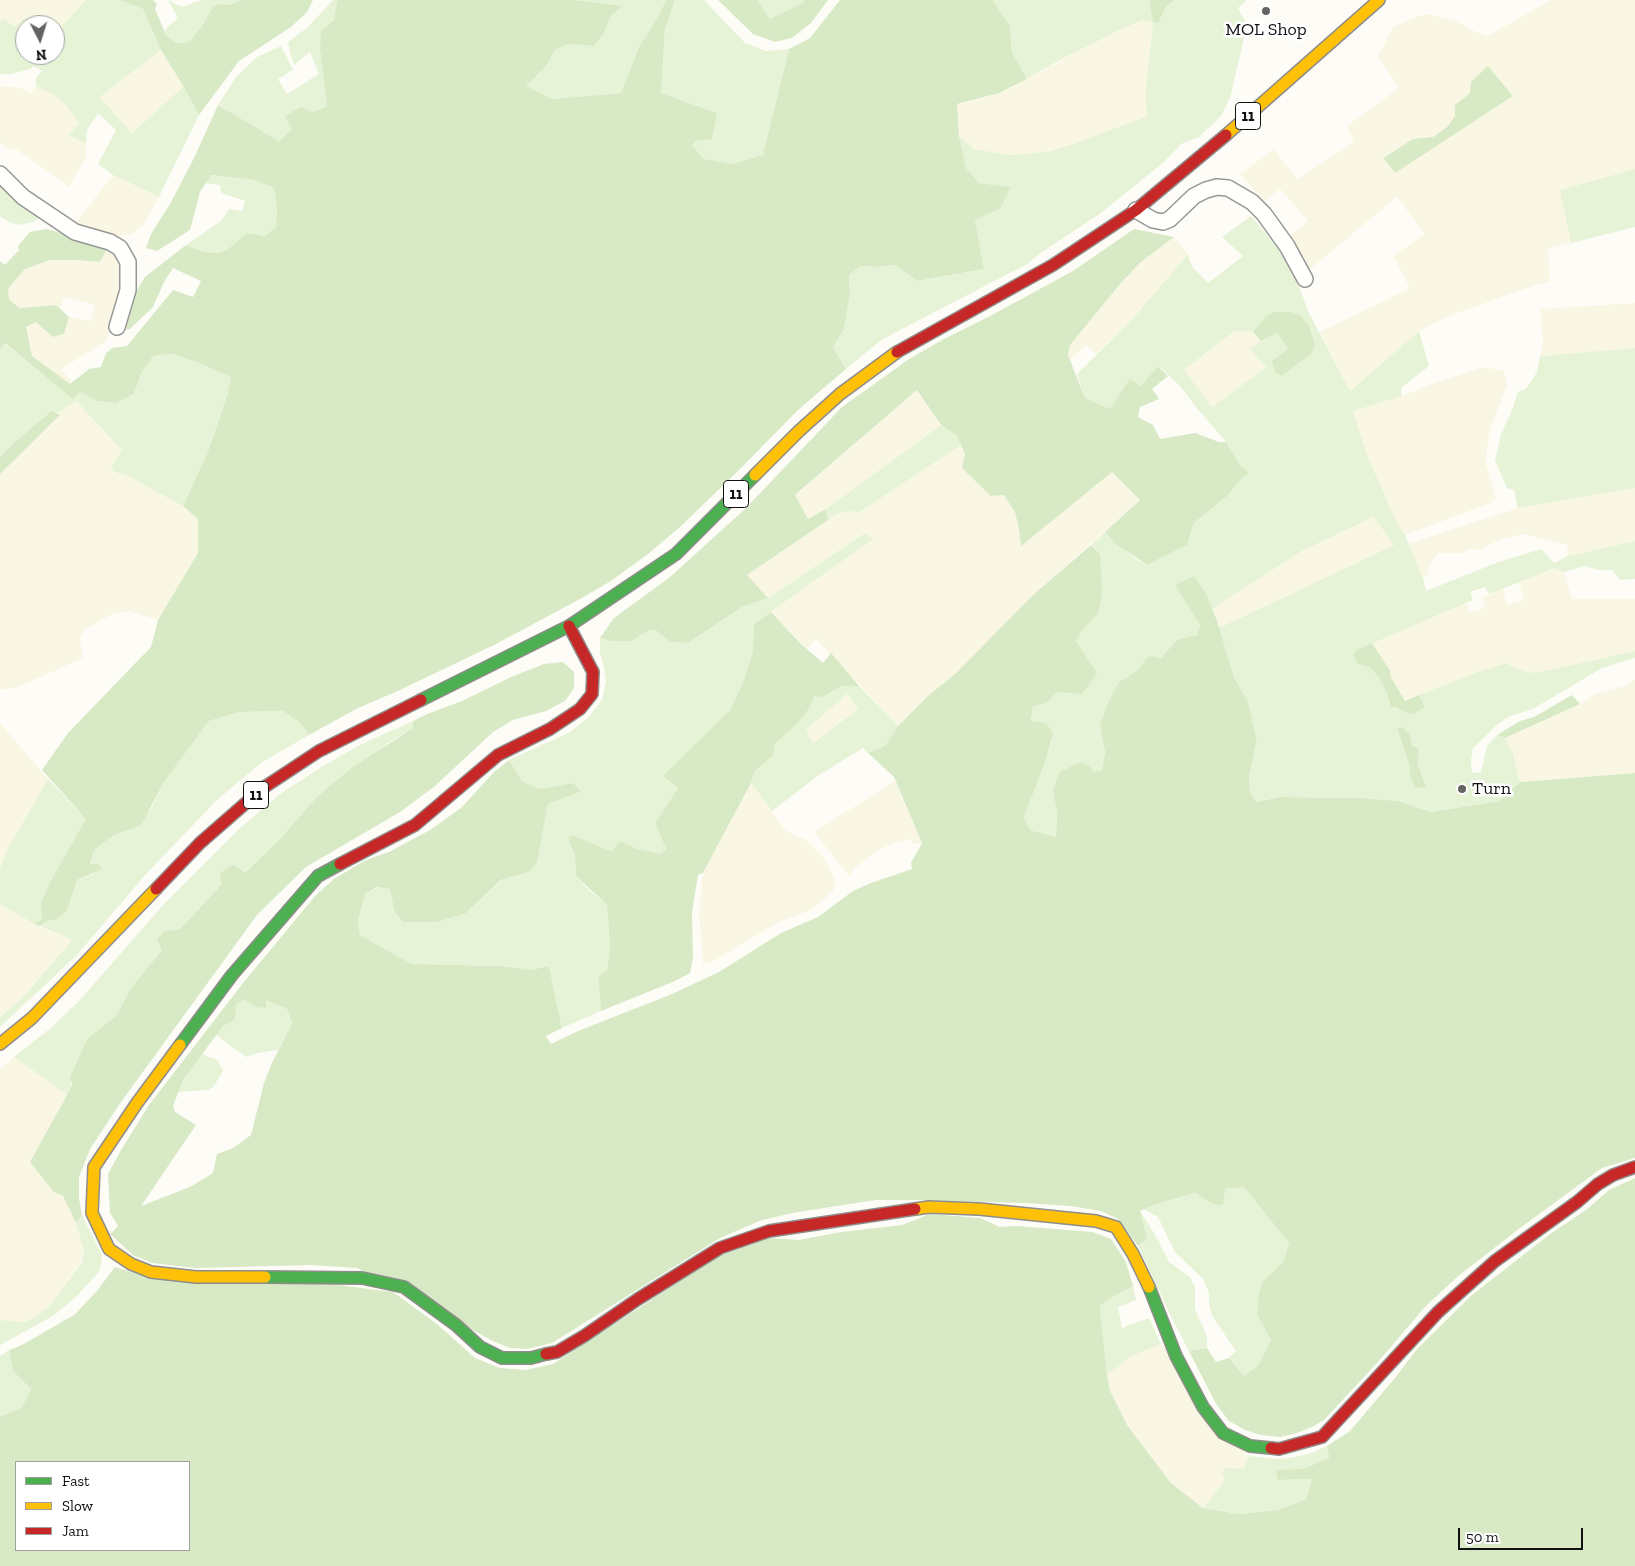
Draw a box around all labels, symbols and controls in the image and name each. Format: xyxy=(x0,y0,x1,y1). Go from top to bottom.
marker: MOL Shop xyxy=(1260,5,1272,17)
north arrow xyxy=(15,15,65,65)
place label: MOL Shop xyxy=(1225,19,1307,41)
text: N xyxy=(35,46,47,63)
road number: 11 xyxy=(1236,102,1260,130)
road number: 11 xyxy=(724,480,748,508)
place label: Turn xyxy=(1472,778,1511,800)
road number: 11 xyxy=(244,782,268,808)
marker: Turn xyxy=(1456,783,1468,795)
legend xyxy=(15,1461,190,1551)
text: Fast xyxy=(62,1472,90,1490)
text: Slow xyxy=(62,1497,93,1515)
scale bar xyxy=(1460,1518,1585,1550)
text: Jam xyxy=(62,1522,89,1540)
text: 50 m xyxy=(1466,1528,1499,1546)

